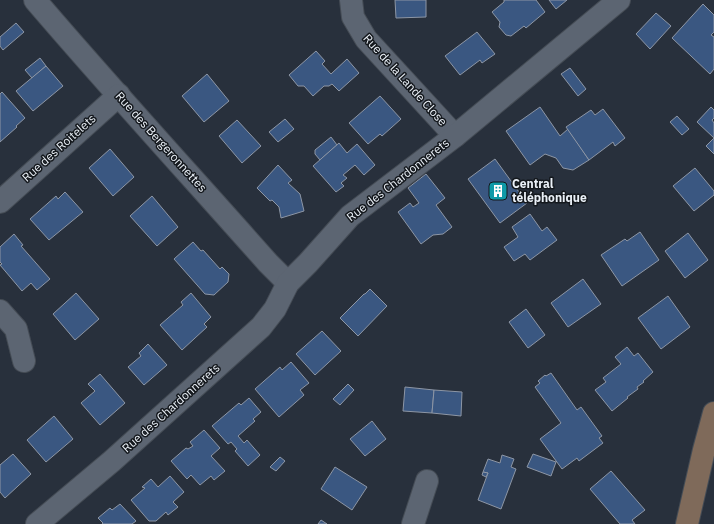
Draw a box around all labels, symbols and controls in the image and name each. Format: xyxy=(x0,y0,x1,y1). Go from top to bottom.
street label: Rue de la Lande Close xyxy=(360,31,451,129)
street label: Rue des Bergeronnettes xyxy=(112,89,210,195)
street label: Rue des Roitelets xyxy=(19,110,99,185)
street label: Rue des Chardonnerets xyxy=(343,135,452,224)
place label: Central téléphonique xyxy=(512,176,587,205)
building icon: Central téléphonique xyxy=(487,180,509,202)
street label: Rue des Chardonnerets xyxy=(119,360,223,455)

